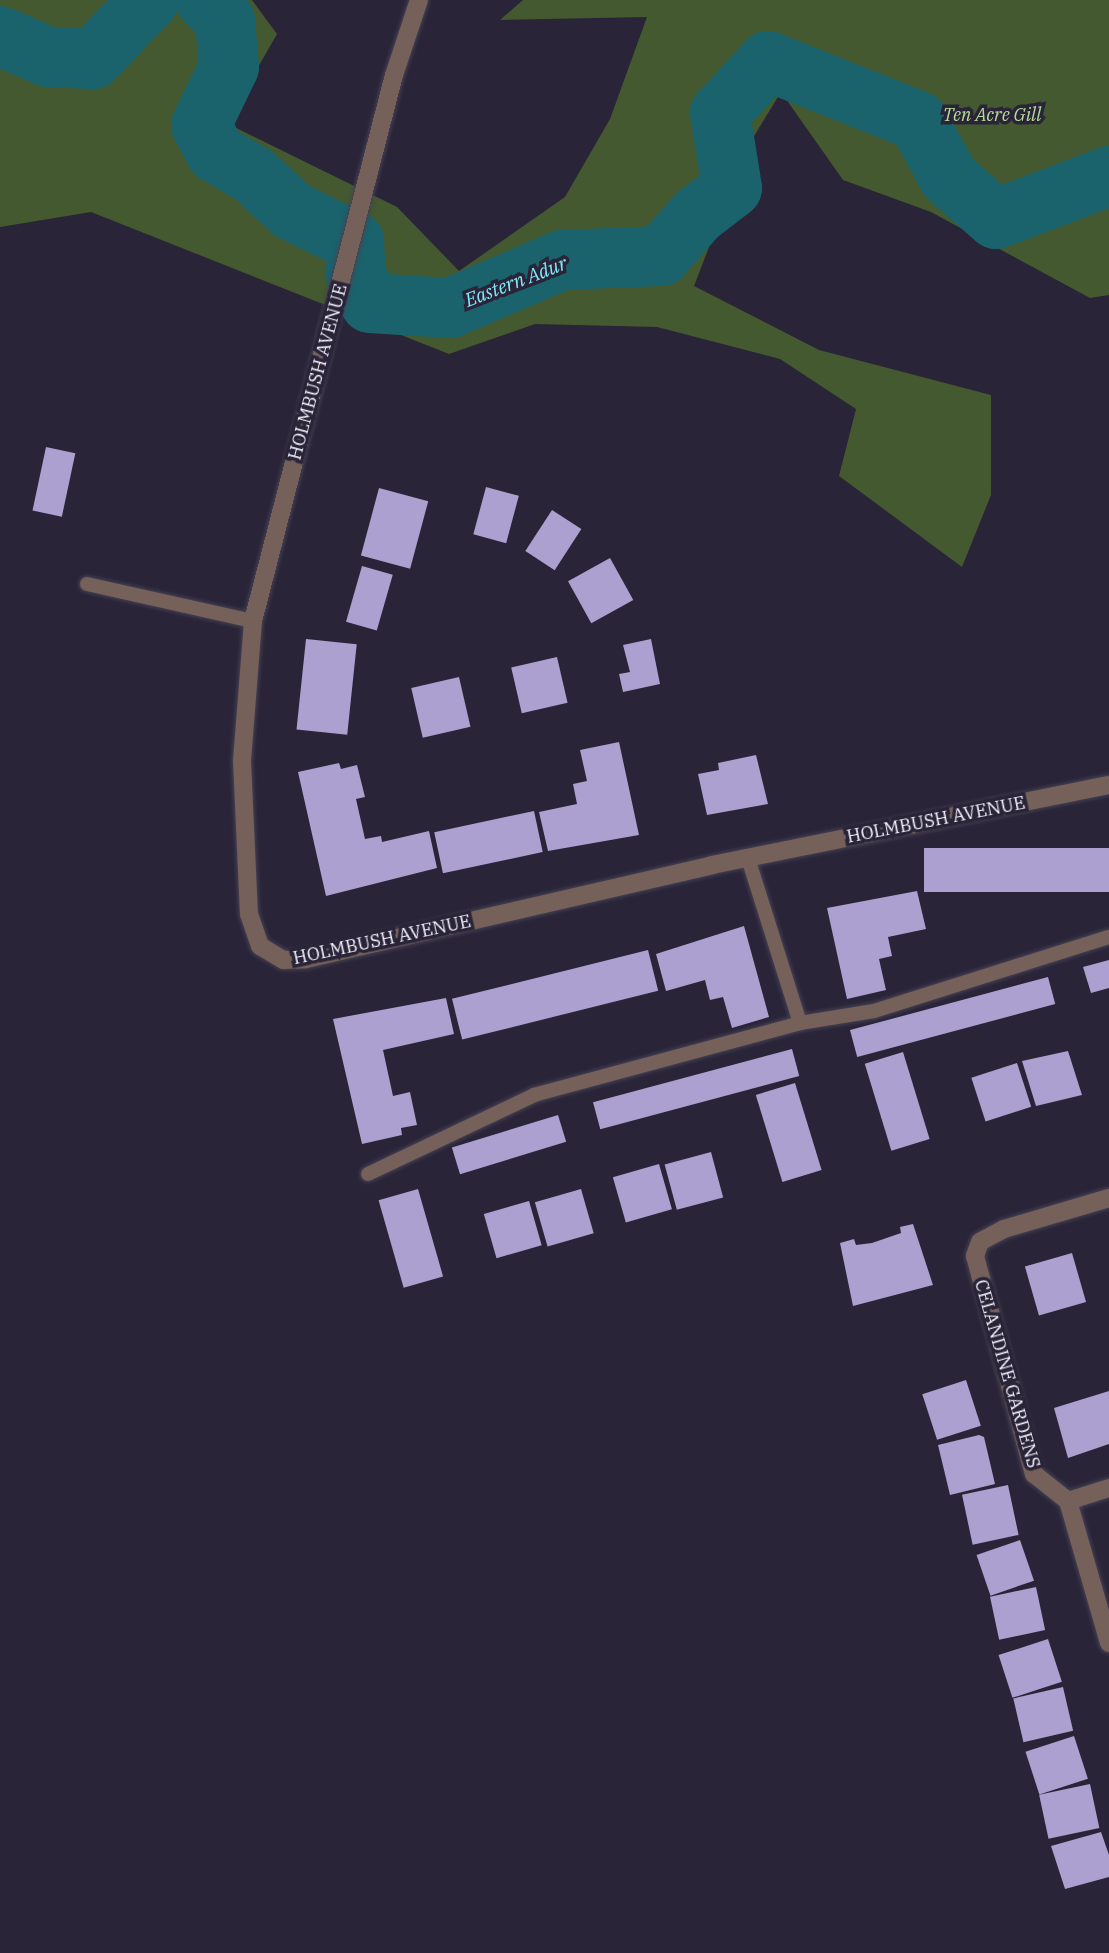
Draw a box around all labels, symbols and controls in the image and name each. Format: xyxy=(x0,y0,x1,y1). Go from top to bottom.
park label: Ten Acre Gill xyxy=(943,104,1041,126)
water label: Eastern Adur xyxy=(462,252,570,312)
street label: HOLMBUSH AVENUE xyxy=(284,282,352,462)
street label: HOLMBUSH AVENUE xyxy=(845,792,1027,848)
street label: HOLMBUSH AVENUE xyxy=(291,911,473,969)
street label: CELANDINE GARDENS xyxy=(970,1277,1044,1471)

